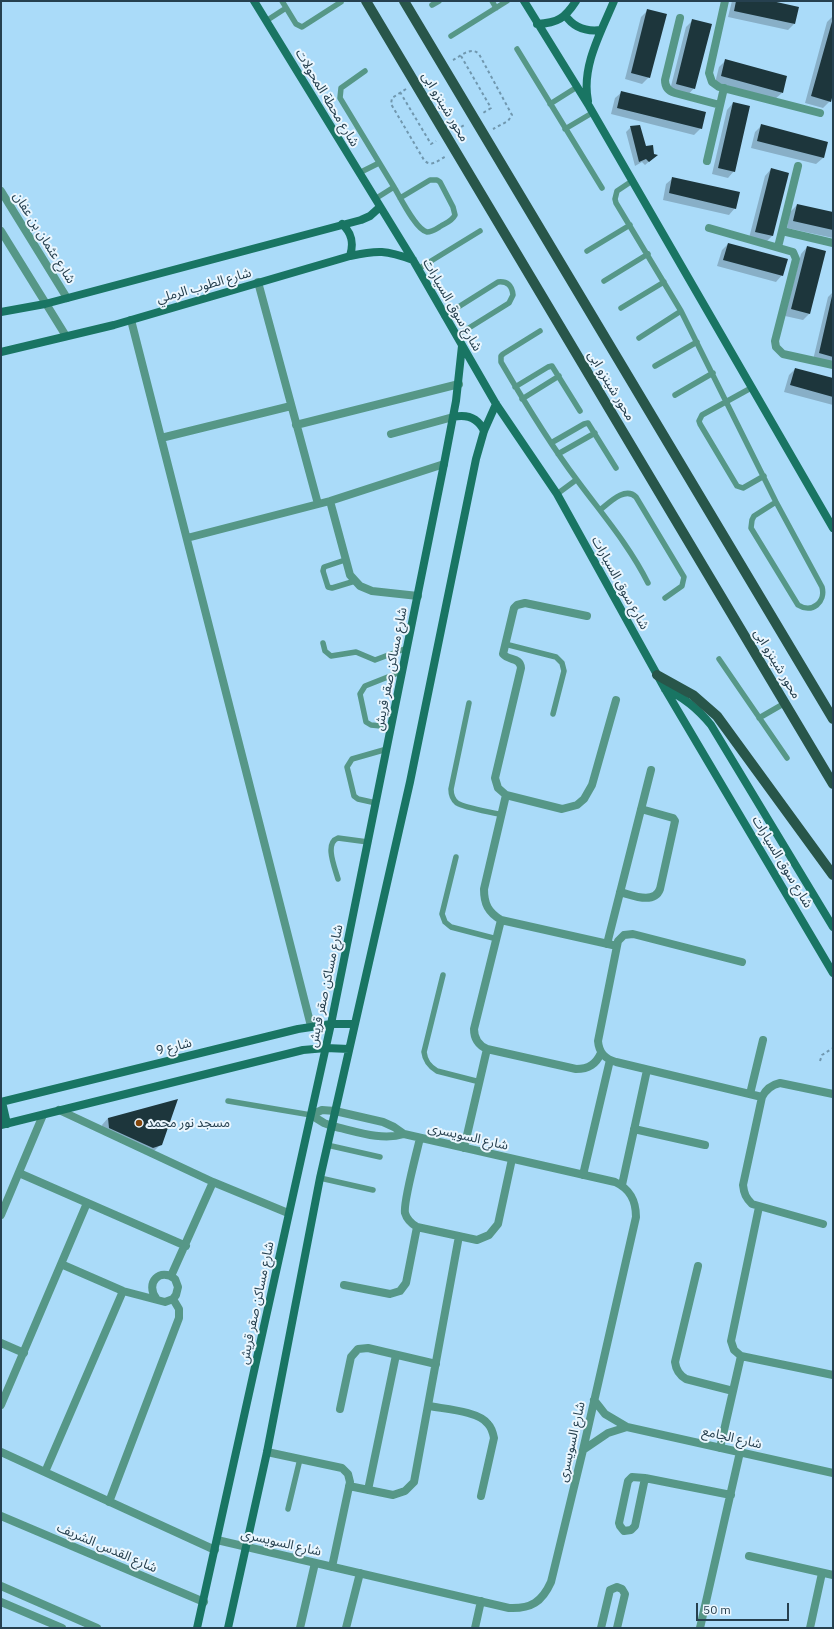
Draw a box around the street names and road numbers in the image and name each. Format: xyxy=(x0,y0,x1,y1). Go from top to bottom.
street label: شارع محطة المحولات xyxy=(292,46,362,150)
street label: محور شينزو ابى xyxy=(418,69,472,145)
street label: شارع عثمان بن عفان xyxy=(10,189,78,287)
street label: شارع سوق السيارات xyxy=(419,256,485,354)
street label: شارع الطوب الرملي xyxy=(155,265,253,307)
street label: محور شينزو ابى xyxy=(584,348,638,424)
street label: شارع سوق السيارات xyxy=(588,534,652,632)
street label: شارع مساكن صقر قريش xyxy=(371,606,411,732)
street label: محور شينزو ابى xyxy=(750,626,804,702)
street label: شارع سوق السيارات xyxy=(748,813,816,911)
street label: شارع مساكن صقر قريش xyxy=(305,923,347,1049)
street label: شارع 9 xyxy=(155,1035,193,1059)
street label: شارع السويسرى xyxy=(426,1120,510,1154)
street label: شارع مساكن صقر قريش xyxy=(236,1240,278,1366)
street label: شارع السويسرى xyxy=(555,1400,589,1484)
street label: شارع الجامع xyxy=(701,1424,763,1452)
street label: شارع القدس الشريف xyxy=(54,1520,160,1576)
street label: شارع السويسرى xyxy=(239,1526,323,1560)

